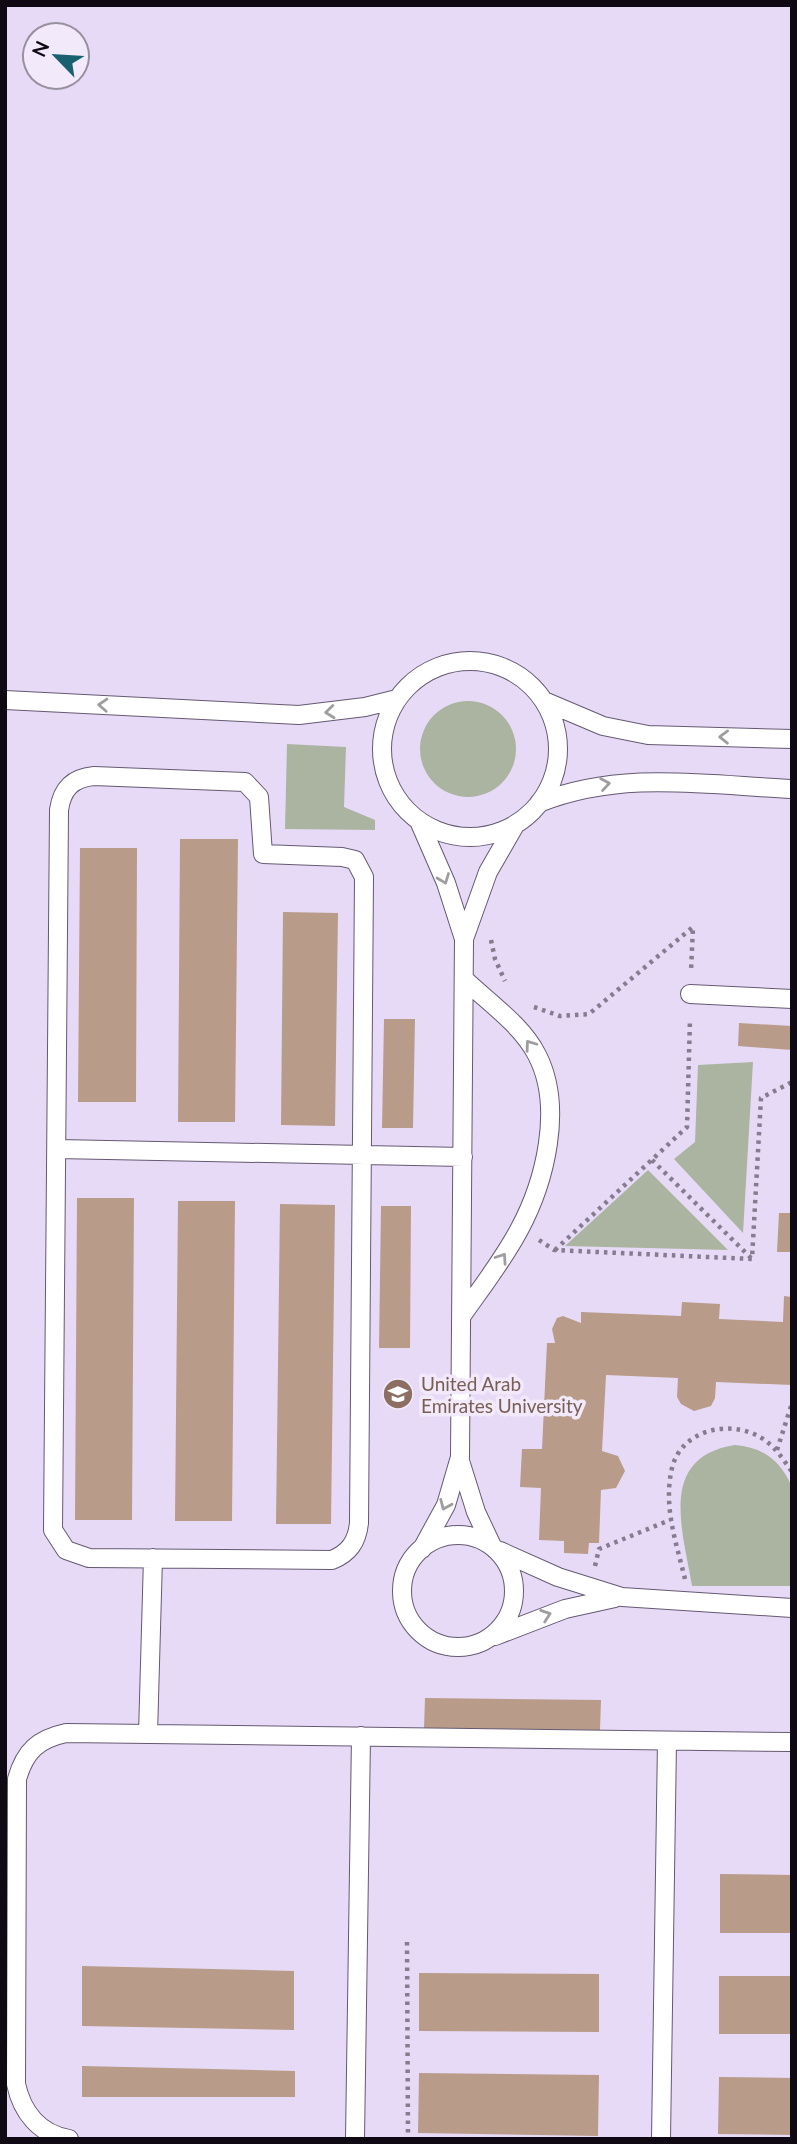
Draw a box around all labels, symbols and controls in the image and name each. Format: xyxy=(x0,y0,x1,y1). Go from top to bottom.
north arrow xyxy=(21,21,91,91)
text: N xyxy=(27,37,54,60)
one-way arrow xyxy=(97,697,108,712)
one-way arrow xyxy=(324,704,336,719)
one-way arrow xyxy=(718,730,729,745)
one-way arrow xyxy=(599,777,611,792)
one-way arrow xyxy=(436,872,450,884)
one-way arrow xyxy=(526,1040,538,1053)
one-way arrow xyxy=(494,1253,507,1266)
place label: United Arab Emirates University xyxy=(421,1372,583,1417)
school or university icon: United Arab Emirates University xyxy=(381,1377,415,1411)
one-way arrow xyxy=(440,1498,454,1510)
one-way arrow xyxy=(539,1609,552,1623)

